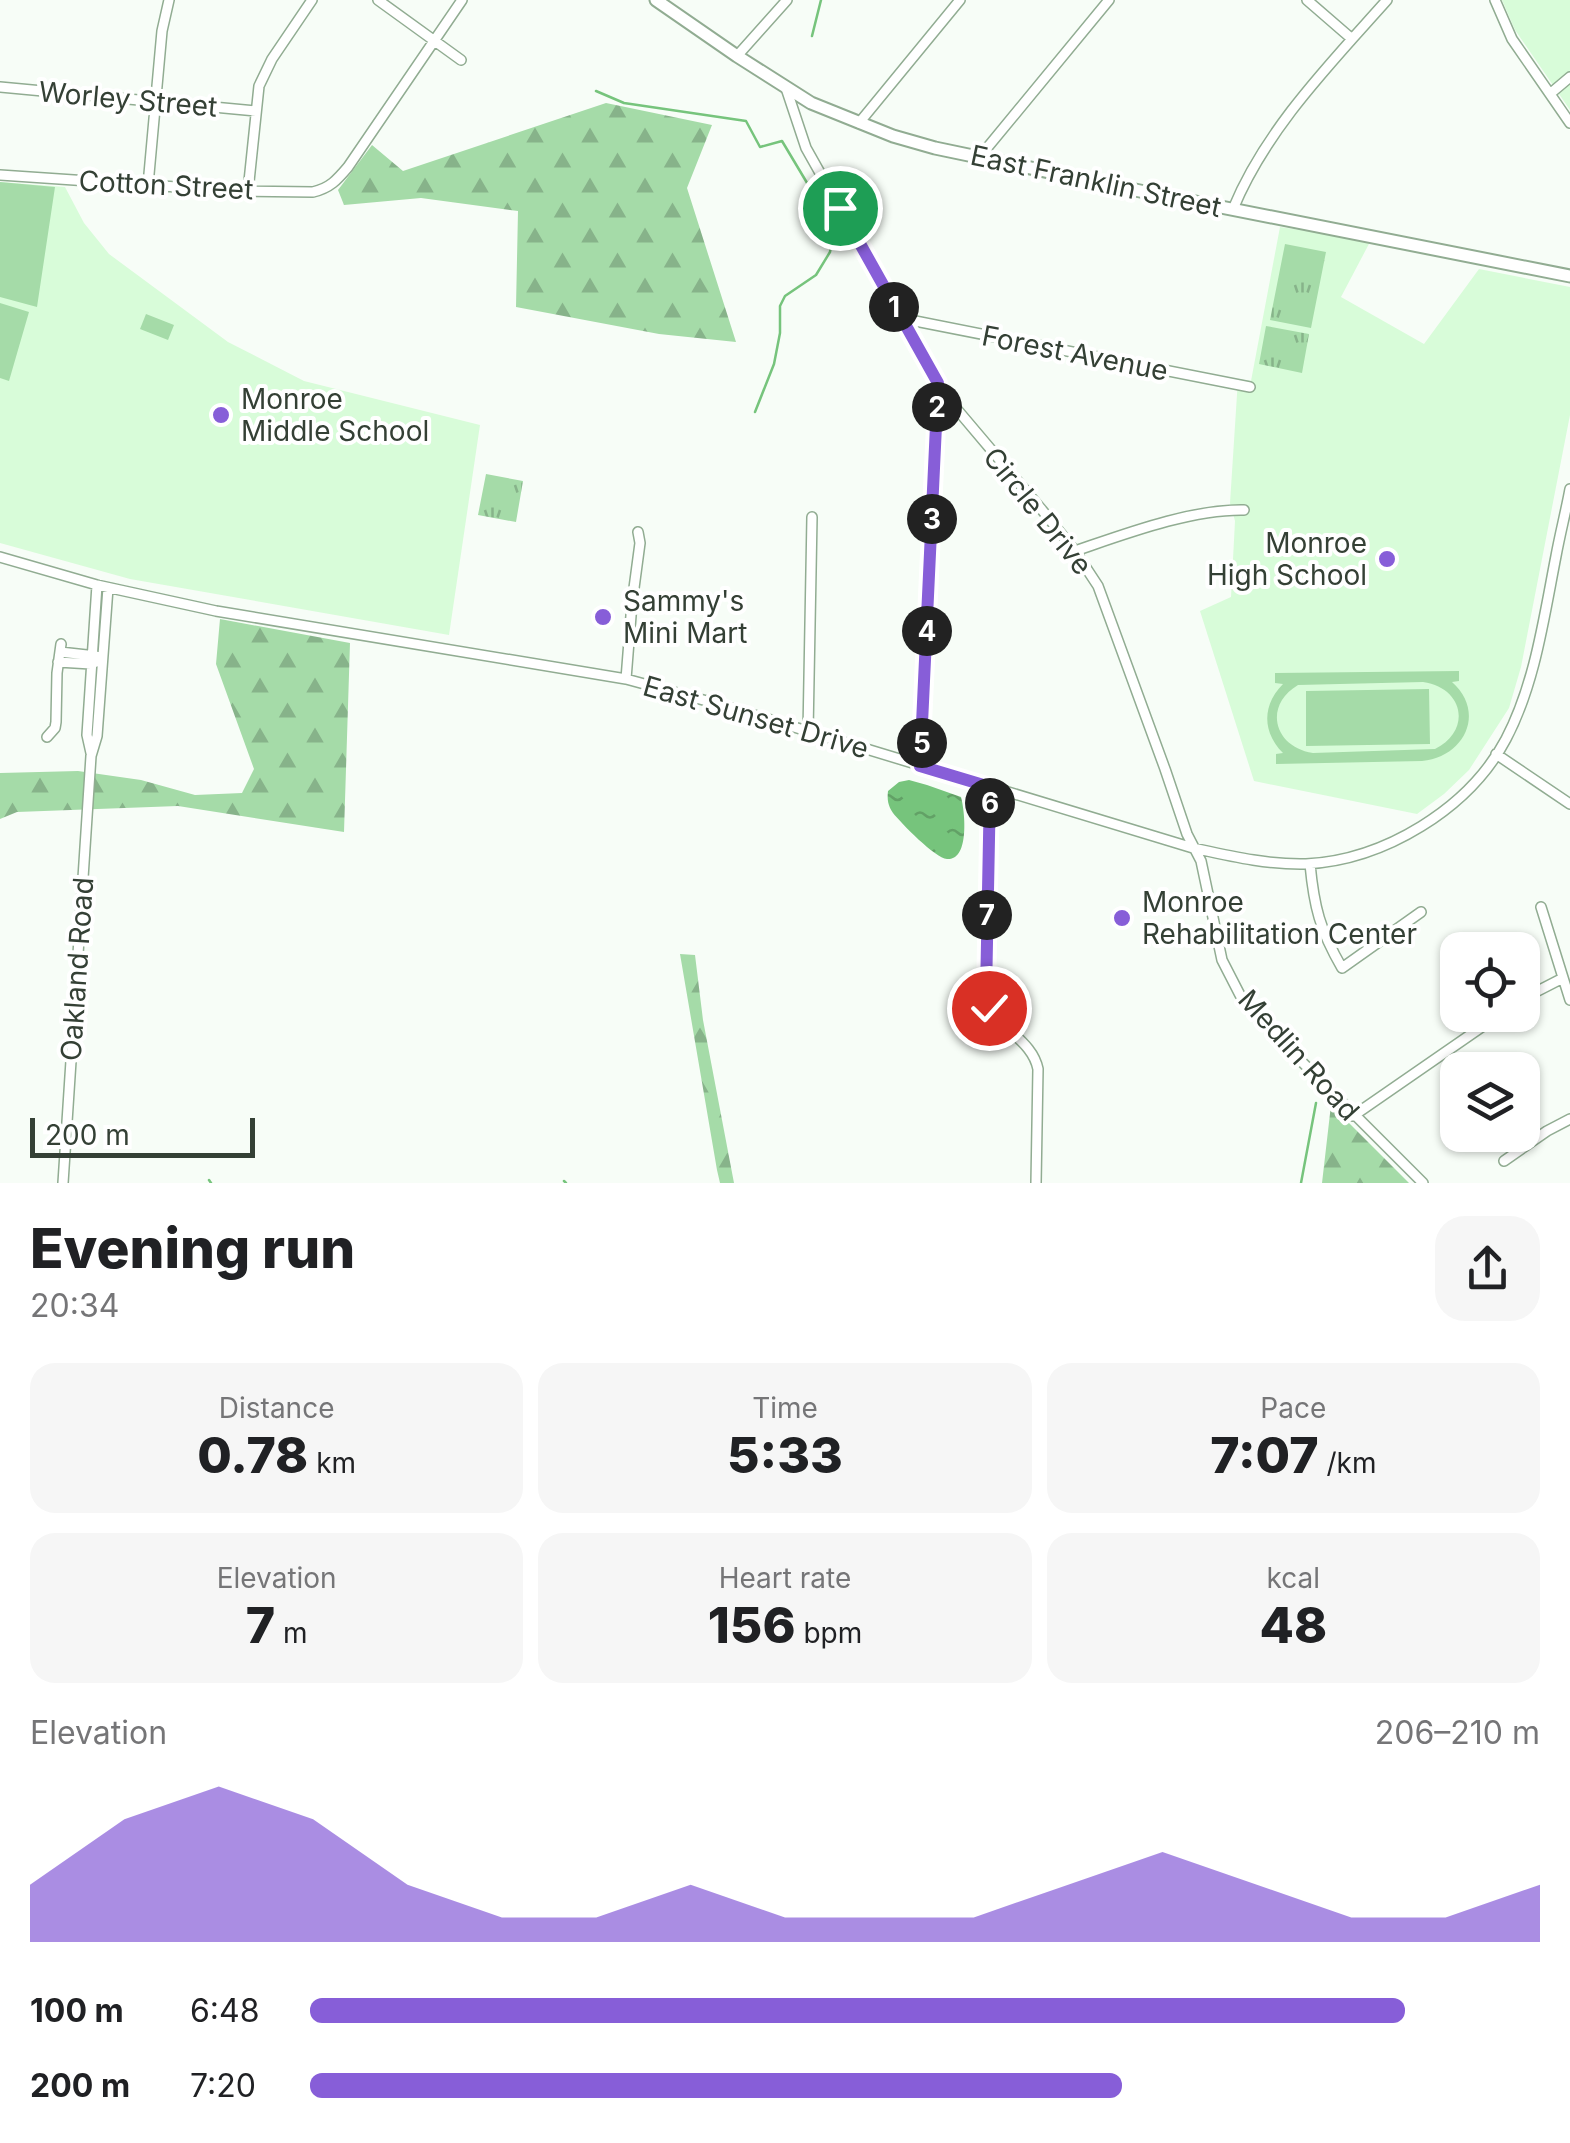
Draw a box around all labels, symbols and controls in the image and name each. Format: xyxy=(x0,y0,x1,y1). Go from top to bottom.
street label: Worley Street xyxy=(37,74,219,124)
street label: East Franklin Street xyxy=(968,138,1224,224)
street label: Cotton Street xyxy=(78,163,254,207)
pin xyxy=(798,166,883,251)
icon: arrive xyxy=(813,181,868,236)
pin: 1 xyxy=(869,282,919,332)
text: 1 xyxy=(888,290,900,324)
street label: Forest Avenue xyxy=(979,318,1171,388)
place label: Monroe Middle School xyxy=(241,382,429,448)
pin: 2 xyxy=(912,382,962,432)
text: 2 xyxy=(928,390,946,424)
marker: Monroe Middle School xyxy=(210,404,232,426)
street label: Circle Drive xyxy=(976,441,1100,581)
pin: 3 xyxy=(907,494,957,544)
text: 3 xyxy=(923,502,941,536)
place label: Monroe High School xyxy=(1207,526,1367,592)
marker: Monroe High School xyxy=(1376,548,1398,570)
place label: Sammy's Mini Mart xyxy=(623,584,747,650)
marker: Sammy's Mini Mart xyxy=(592,606,614,628)
pin: 4 xyxy=(902,606,952,656)
text: 4 xyxy=(918,614,936,648)
street label: East Sunset Drive xyxy=(639,669,873,765)
pin: 5 xyxy=(897,718,947,768)
text: 5 xyxy=(913,726,931,760)
pin: 6 xyxy=(965,778,1015,828)
text: 6 xyxy=(981,786,999,820)
street label: Oakland Road xyxy=(54,876,100,1062)
place label: Monroe Rehabilitation Center xyxy=(1142,885,1417,951)
pin: 7 xyxy=(962,890,1012,940)
text: 7 xyxy=(979,898,995,932)
marker: Monroe Rehabilitation Center xyxy=(1111,907,1133,929)
map controls xyxy=(1440,932,1540,1152)
button: locate xyxy=(1440,932,1540,1032)
pin xyxy=(947,966,1032,1051)
icon: check xyxy=(962,981,1017,1036)
street label: Medlin Road xyxy=(1231,983,1367,1127)
button: layers xyxy=(1440,1052,1540,1152)
scale bar xyxy=(30,1113,255,1158)
text: 200 m xyxy=(45,1118,130,1152)
text: Evening run xyxy=(30,1215,355,1281)
button: share xyxy=(1435,1216,1540,1321)
text: 20:34 xyxy=(30,1286,119,1325)
text: Distance xyxy=(219,1391,334,1425)
text: Time xyxy=(752,1391,818,1425)
text: Pace xyxy=(1260,1391,1326,1425)
text: 0.78 xyxy=(197,1425,308,1485)
text: 5:33 xyxy=(727,1425,843,1485)
text: 7:07 xyxy=(1210,1425,1319,1485)
text: km xyxy=(308,1446,356,1480)
text: /km xyxy=(1319,1446,1376,1480)
text: Elevation xyxy=(217,1561,337,1595)
text: Heart rate xyxy=(719,1561,851,1595)
text: kcal xyxy=(1267,1561,1320,1595)
text: 7 xyxy=(246,1595,275,1655)
text: 156 xyxy=(708,1595,796,1655)
text: 48 xyxy=(1260,1595,1327,1655)
text: m xyxy=(275,1616,308,1650)
text: bpm xyxy=(796,1616,862,1650)
text: Elevation xyxy=(30,1713,167,1752)
text: 206–210 m xyxy=(1375,1713,1540,1752)
text: 100 m xyxy=(30,1991,124,2030)
text: 6:48 xyxy=(190,1991,260,2030)
text: 200 m xyxy=(30,2066,130,2105)
text: 7:20 xyxy=(190,2066,256,2105)

